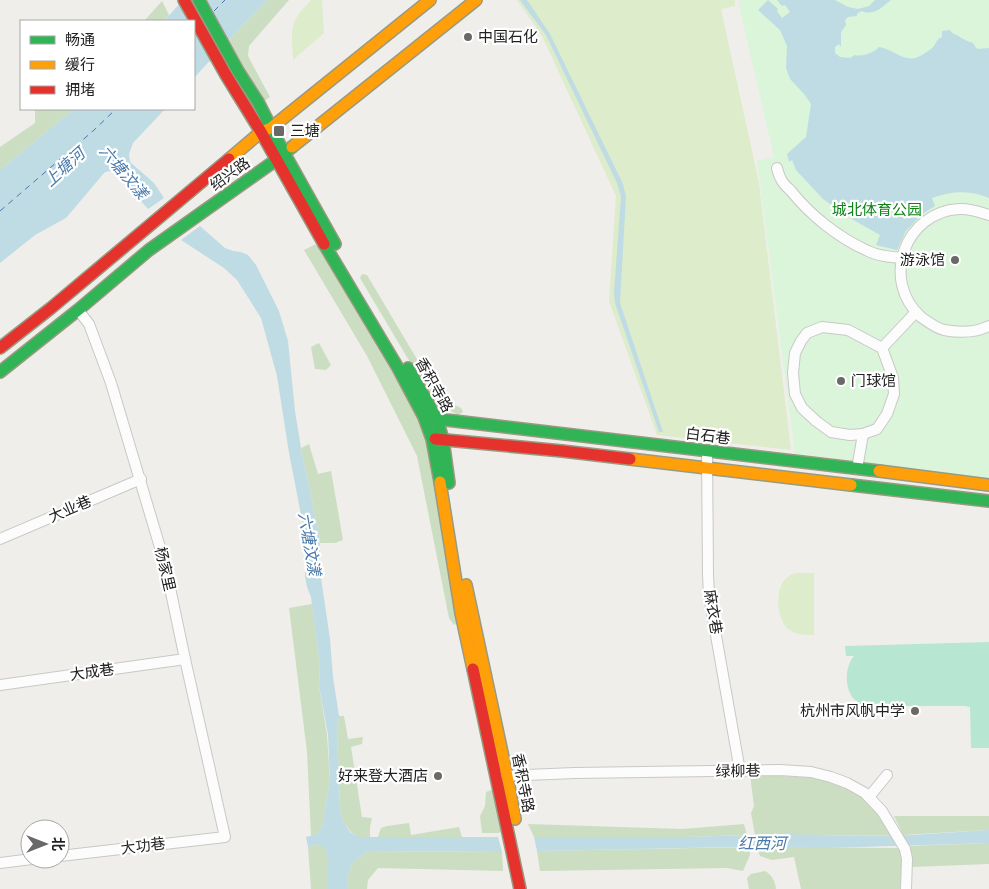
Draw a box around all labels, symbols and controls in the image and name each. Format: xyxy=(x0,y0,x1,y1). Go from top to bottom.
legend xyxy=(20,20,195,110)
place label: 中国石化 xyxy=(478,26,538,46)
text: 畅通 xyxy=(65,29,95,49)
marker: 中国石化 xyxy=(462,31,474,43)
text: 缓行 xyxy=(65,54,95,74)
text: 拥堵 xyxy=(65,79,95,99)
place label: 三塘 xyxy=(290,120,320,140)
marker: 三塘 xyxy=(272,124,286,138)
water label: 六塘汶漾 xyxy=(95,140,154,205)
water label: 上塘河 xyxy=(39,141,91,191)
street label: 绍兴路 xyxy=(205,152,253,195)
park label: 城北体育公园 xyxy=(832,199,922,219)
place label: 游泳馆 xyxy=(900,249,945,269)
marker: 游泳馆 xyxy=(949,254,961,266)
street label: 香积寺路 xyxy=(412,353,458,416)
place label: 门球馆 xyxy=(851,370,896,390)
marker: 门球馆 xyxy=(835,375,847,387)
street label: 白石巷 xyxy=(685,422,732,448)
street label: 大业巷 xyxy=(45,490,94,526)
water label: 六塘汶漾 xyxy=(294,511,327,579)
street label: 杨家里 xyxy=(151,545,181,593)
street label: 麻衣巷 xyxy=(701,588,727,636)
street label: 大成巷 xyxy=(68,658,116,684)
place label: 杭州市风帆中学 xyxy=(800,700,905,720)
marker: 杭州市风帆中学 xyxy=(909,705,921,717)
street label: 香积寺路 xyxy=(508,751,540,814)
street label: 绿柳巷 xyxy=(715,760,761,780)
place label: 好来登大酒店 xyxy=(338,765,428,785)
marker: 好来登大酒店 xyxy=(432,770,444,782)
north arrow xyxy=(20,819,70,869)
street label: 大功巷 xyxy=(119,832,166,858)
water label: 红西河 xyxy=(738,832,789,854)
text: 北 xyxy=(49,837,68,851)

